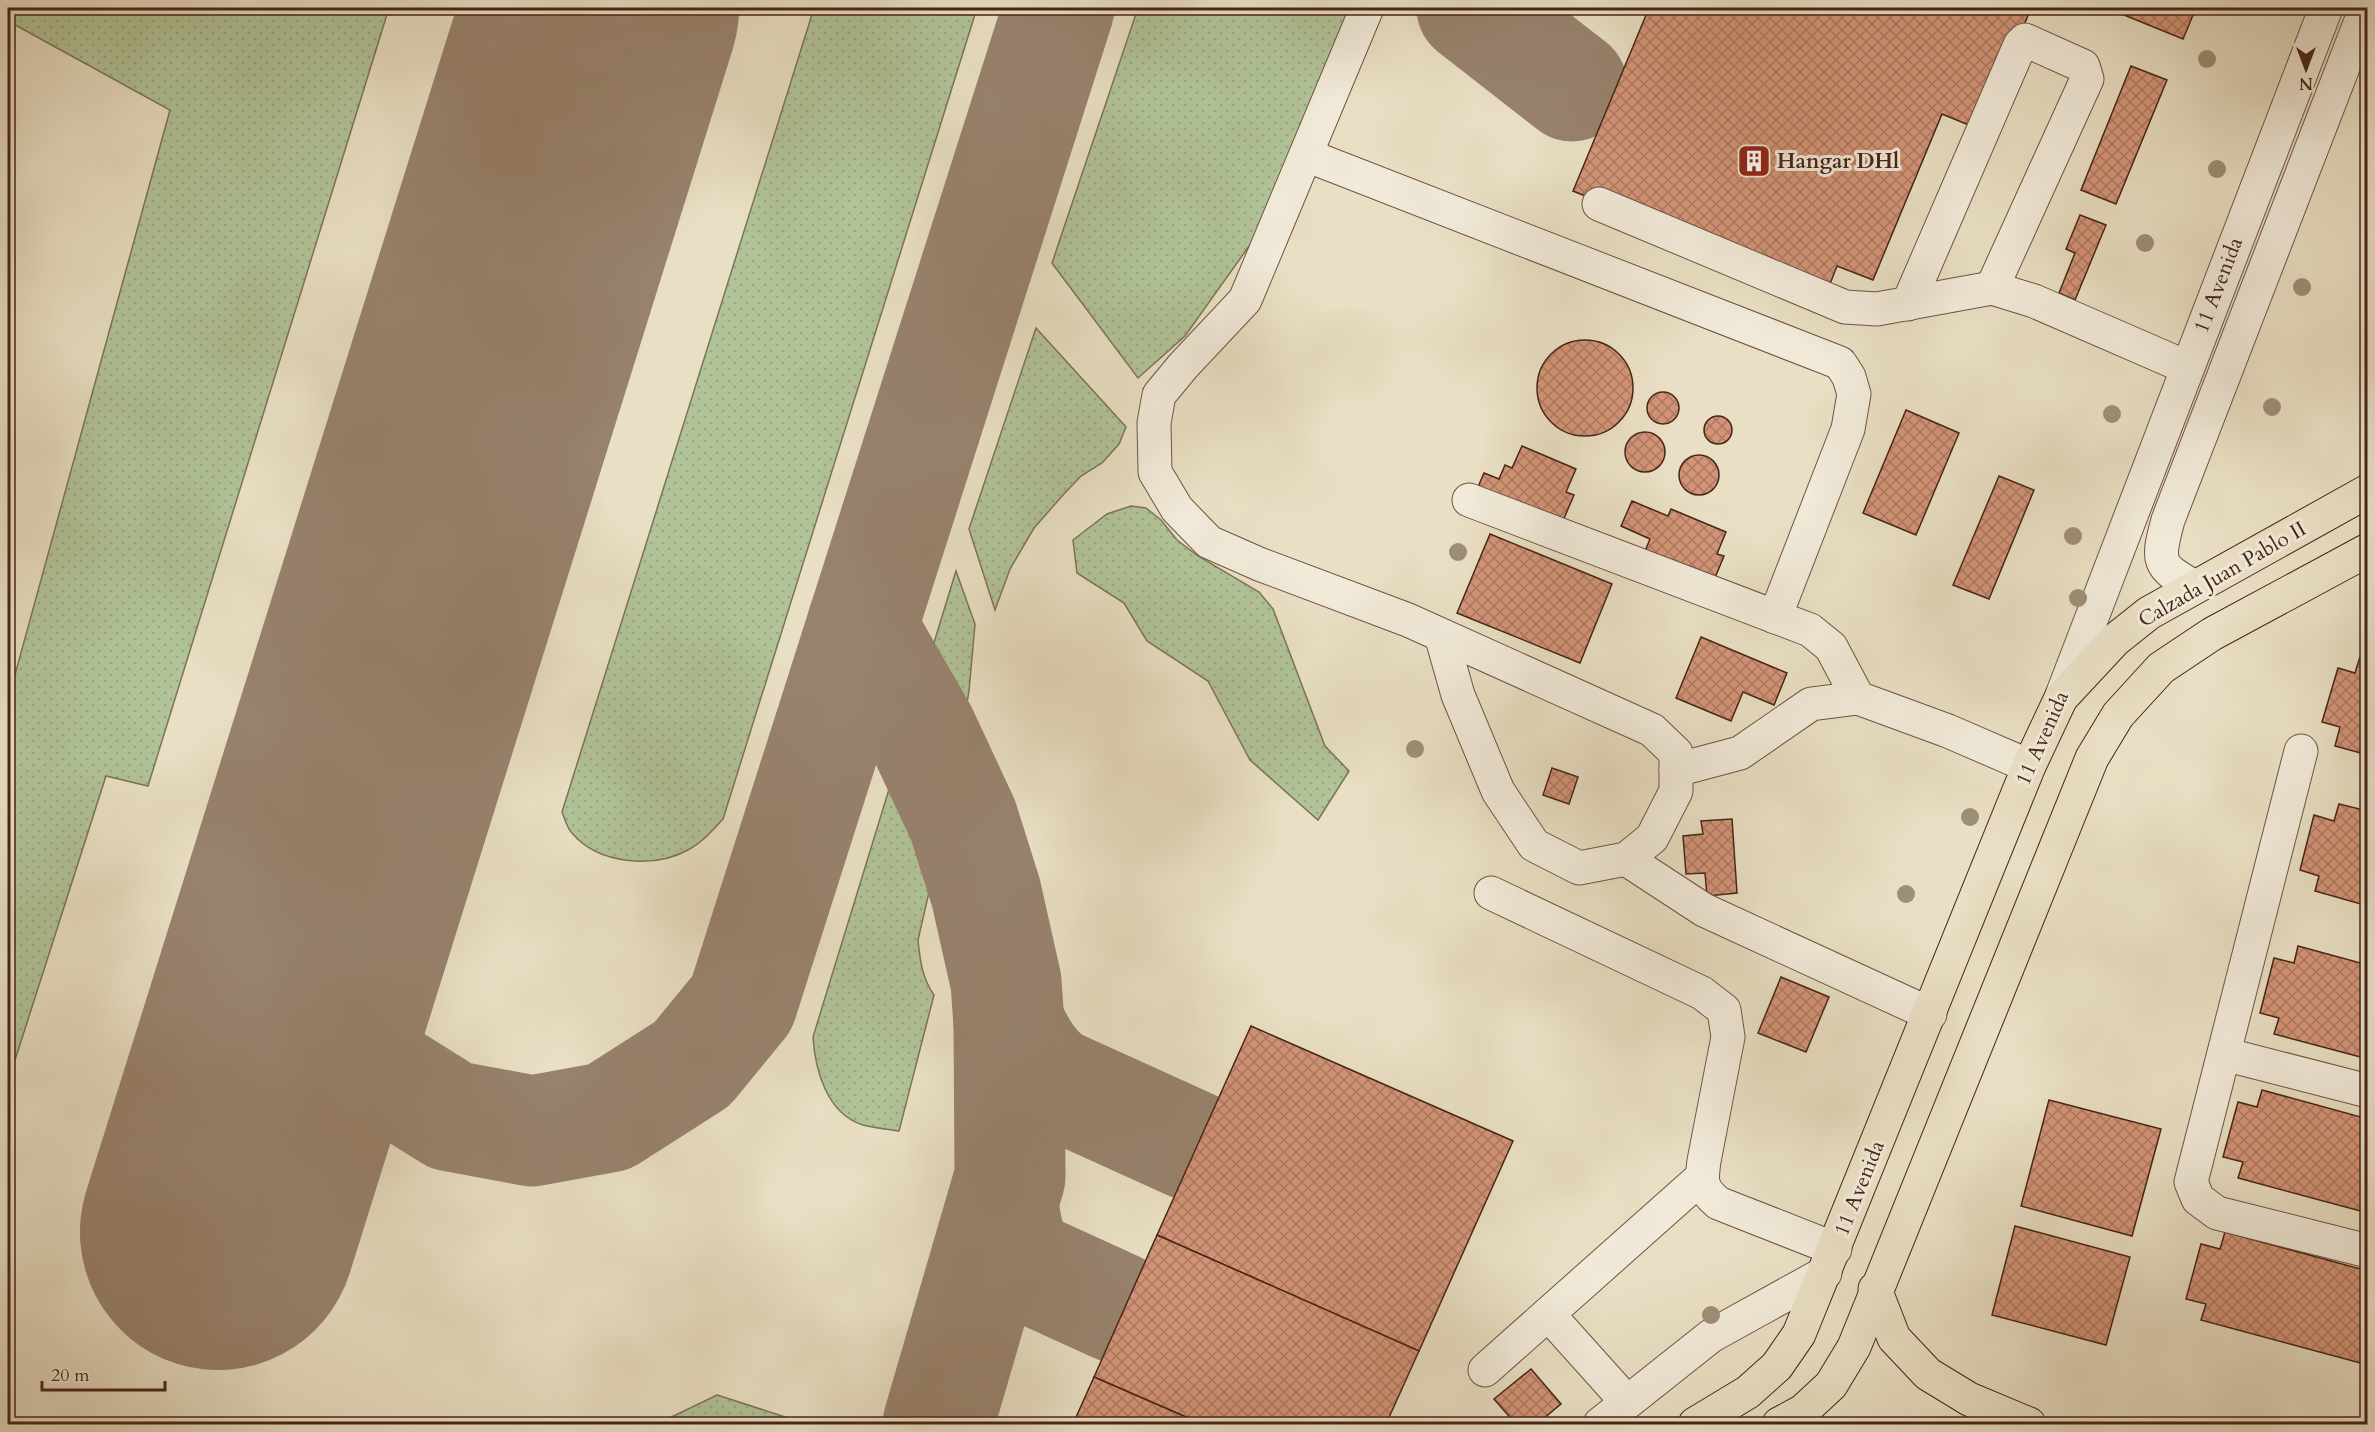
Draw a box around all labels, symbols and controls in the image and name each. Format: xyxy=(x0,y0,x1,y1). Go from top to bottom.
north arrow xyxy=(2276,39,2336,99)
text: N xyxy=(2299,72,2313,94)
building icon: Hangar DHl xyxy=(1736,143,1772,179)
place label: Hangar DHl xyxy=(1777,147,1899,176)
street label: 11 Avenida xyxy=(2187,233,2250,337)
street label: Calzada Juan Pablo II xyxy=(2133,514,2312,634)
street label: 11 Avenida xyxy=(2009,686,2076,790)
street label: 11 Avenida xyxy=(1827,1136,1892,1240)
scale bar xyxy=(42,1354,165,1392)
text: 20 m xyxy=(51,1363,90,1388)

